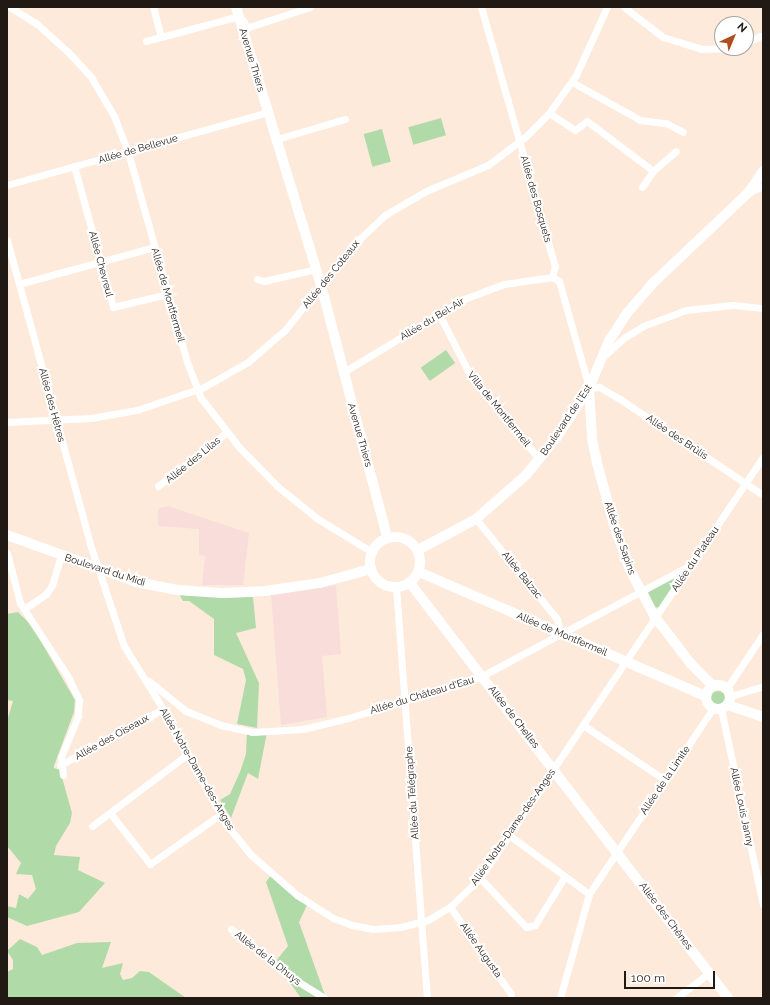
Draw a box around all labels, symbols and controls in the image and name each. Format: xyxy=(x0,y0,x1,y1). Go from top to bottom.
north arrow xyxy=(714,16,754,56)
text: N xyxy=(734,20,750,35)
street label: Avenue Thiers xyxy=(237,27,267,93)
street label: Allée de Bellevue xyxy=(97,132,179,166)
street label: Allée des Bosquets xyxy=(518,154,554,244)
street label: Allée Chevreul xyxy=(86,230,116,298)
street label: Allée des Coteaux xyxy=(300,237,362,311)
street label: Allée de Montfermeil xyxy=(149,247,187,343)
street label: Allée du Bel-Air xyxy=(398,295,466,343)
street label: Allée des Hêtres xyxy=(36,367,68,443)
street label: Villa de Montfermeil xyxy=(465,369,533,449)
street label: Boulevard de l'Est xyxy=(538,382,594,458)
street label: Avenue Thiers xyxy=(345,402,375,468)
street label: Allée des Brûlis xyxy=(644,412,710,462)
street label: Allée des Lilas xyxy=(163,434,223,486)
street label: Allée des Sapins xyxy=(602,500,638,576)
street label: Allée du Plateau xyxy=(669,524,721,594)
street label: Allée Balzac xyxy=(499,549,545,601)
street label: Boulevard du Midi xyxy=(63,551,147,589)
street label: Allée de Montfermeil xyxy=(515,609,609,659)
street label: Allée du Château d'Eau xyxy=(369,673,475,717)
street label: Allée de Chelles xyxy=(486,683,542,751)
street label: Allée Notre-Dame-des-Anges xyxy=(157,706,237,832)
street label: Allée des Oiseaux xyxy=(73,712,151,762)
street label: Allée de la Limite xyxy=(638,743,692,817)
street label: Allée du Télégraphe xyxy=(403,746,421,840)
street label: Allée Louis Janny xyxy=(728,766,756,848)
street label: Allée Notre-Dame-des-Anges xyxy=(468,767,558,887)
street label: Allée des Chênes xyxy=(637,880,695,952)
street label: Allée Augusta xyxy=(457,920,505,980)
street label: Allée de la Dhuys xyxy=(232,928,304,988)
scale bar xyxy=(626,963,717,989)
text: 100 m xyxy=(631,971,665,985)

